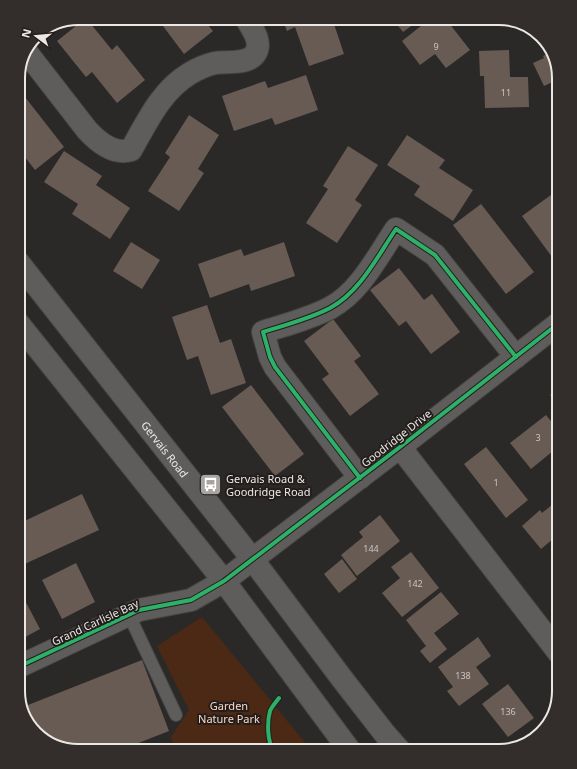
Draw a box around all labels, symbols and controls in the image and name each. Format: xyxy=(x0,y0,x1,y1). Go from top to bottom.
north arrow xyxy=(16,16,56,56)
text: N xyxy=(17,27,34,39)
house number: 9 xyxy=(433,40,439,53)
house number: 11 xyxy=(501,86,511,99)
street label: Goodridge Drive xyxy=(358,406,434,470)
street label: Gervais Road xyxy=(138,418,192,480)
house number: 3 xyxy=(535,431,541,444)
bus stop icon: Gervais Road & Goodridge Road xyxy=(198,471,224,497)
place label: Gervais Road & Goodridge Road xyxy=(226,471,311,499)
house number: 1 xyxy=(493,476,499,489)
house number: 144 xyxy=(363,542,379,555)
house number: 142 xyxy=(407,577,423,590)
street label: Grand Carlisle Bay xyxy=(49,595,141,649)
house number: 138 xyxy=(455,669,471,682)
park label: Garden Nature Park xyxy=(198,698,260,726)
house number: 136 xyxy=(500,705,516,718)

